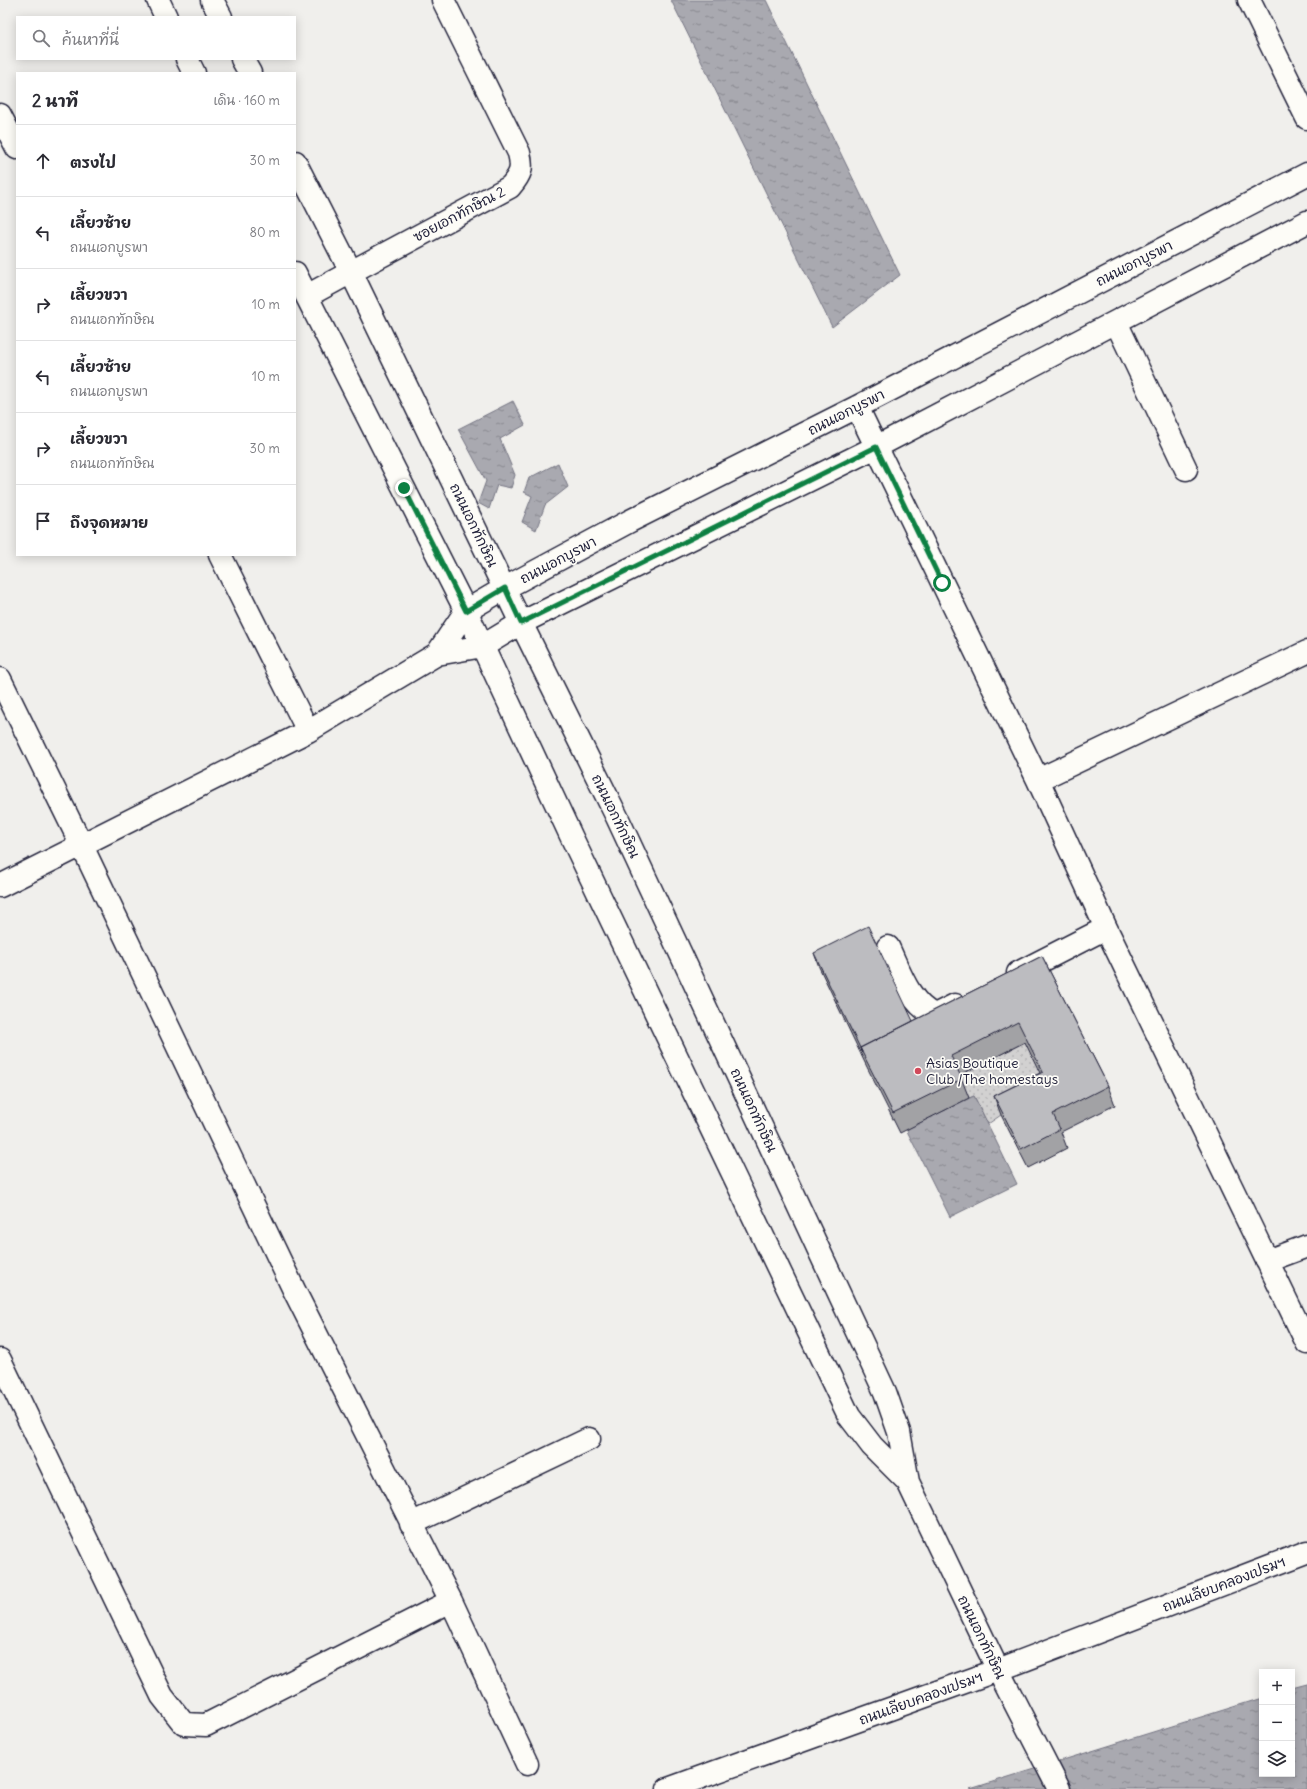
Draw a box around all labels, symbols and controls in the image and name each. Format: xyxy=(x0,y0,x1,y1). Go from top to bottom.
search box xyxy=(16,16,296,60)
icon: search xyxy=(30,27,52,49)
text: ค้นหาที่นี่ xyxy=(62,30,119,49)
text: 2 นาที xyxy=(32,90,78,112)
text: เดิน · 160 m xyxy=(213,92,280,109)
icon: ahead xyxy=(32,150,54,172)
text: 30 m xyxy=(250,152,280,169)
text: ตรงไป xyxy=(70,153,116,172)
street label: ซอยเอกทักษิณ 2 xyxy=(410,182,508,246)
text: เลี้ยวซ้าย xyxy=(70,213,131,232)
icon: left xyxy=(32,222,54,244)
text: 80 m xyxy=(249,224,280,241)
street label: ถนนเอกบูรพา xyxy=(1093,236,1176,291)
text: ถนนเอกบูรพา xyxy=(70,239,148,256)
text: เลี้ยวขวา xyxy=(70,285,128,304)
icon: right xyxy=(32,294,54,316)
text: 10 m xyxy=(252,296,280,313)
text: ถนนเอกทักษิณ xyxy=(70,311,154,328)
text: เลี้ยวซ้าย xyxy=(70,357,131,376)
icon: left xyxy=(32,366,54,388)
text: 10 m xyxy=(252,368,280,385)
text: ถนนเอกบูรพา xyxy=(70,383,148,400)
street label: ถนนเอกบูรพา xyxy=(805,385,888,440)
text: เลี้ยวขวา xyxy=(70,429,128,448)
icon: right xyxy=(32,438,54,460)
text: 30 m xyxy=(250,440,280,457)
text: ถนนเอกทักษิณ xyxy=(70,455,154,472)
route end xyxy=(395,479,413,497)
street label: ถนนเอกทักษิณ xyxy=(446,480,502,570)
icon: arrive xyxy=(32,510,54,532)
text: ถึงจุดหมาย xyxy=(70,513,148,532)
street label: ถนนเอกบูรพา xyxy=(517,532,600,588)
route start xyxy=(933,574,951,592)
street label: ถนนเอกทักษิณ xyxy=(588,771,644,861)
place label: Asias Boutique Club /The homestays xyxy=(926,1054,1058,1088)
street label: ถนนเอกทักษิณ xyxy=(727,1065,781,1155)
marker: Asias Boutique Club /The homestays xyxy=(913,1066,923,1076)
street label: ถนนเลียบคลองเปรมฯ xyxy=(1160,1552,1288,1616)
street label: ถนนเอกทักษิณ xyxy=(954,1592,1010,1682)
street label: ถนนเลียบคลองเปรมฯ xyxy=(856,1667,986,1729)
map controls xyxy=(1259,1669,1295,1777)
button: + xyxy=(1259,1669,1295,1705)
button: − xyxy=(1259,1705,1295,1741)
button: layers xyxy=(1259,1741,1295,1777)

